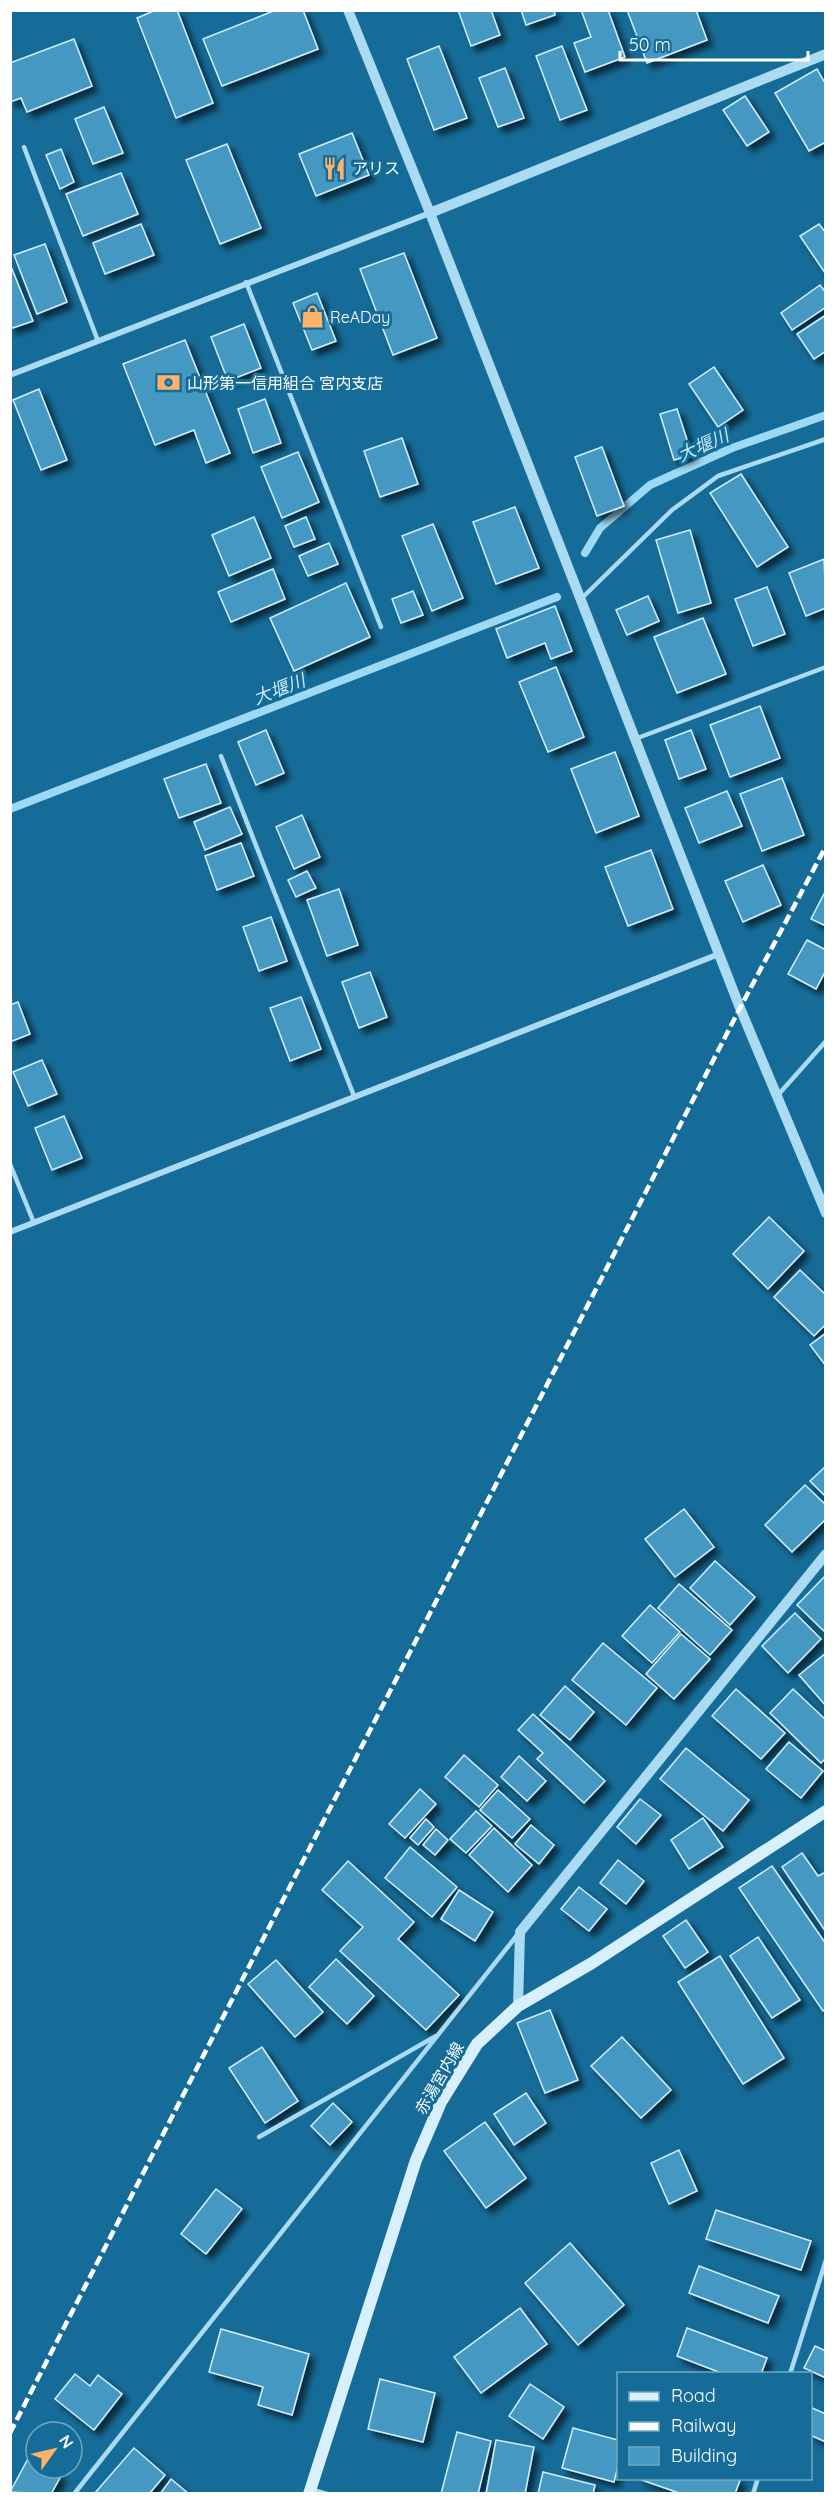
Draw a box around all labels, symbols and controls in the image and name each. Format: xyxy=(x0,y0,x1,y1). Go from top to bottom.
scale bar xyxy=(620,24,808,62)
text: 50 m xyxy=(629,33,671,56)
restaurant icon: アリス xyxy=(321,155,347,181)
place label: アリス xyxy=(352,158,400,178)
shop icon: ReADay xyxy=(299,304,325,330)
place label: ReADay xyxy=(330,307,390,327)
bank icon: 山形第一信用組合 宮内支店 xyxy=(156,370,182,396)
place label: 山形第一信用組合 宮内支店 xyxy=(187,373,383,393)
water label: 大堰川 xyxy=(674,423,734,466)
water label: 大堰川 xyxy=(250,668,310,709)
street label: 赤湯宮内線 xyxy=(410,2038,468,2118)
legend xyxy=(617,2372,812,2480)
text: Road xyxy=(671,2384,716,2407)
text: Railway xyxy=(671,2414,737,2437)
north arrow xyxy=(24,2420,84,2480)
text: N xyxy=(55,2431,78,2452)
text: Building xyxy=(671,2444,737,2467)

